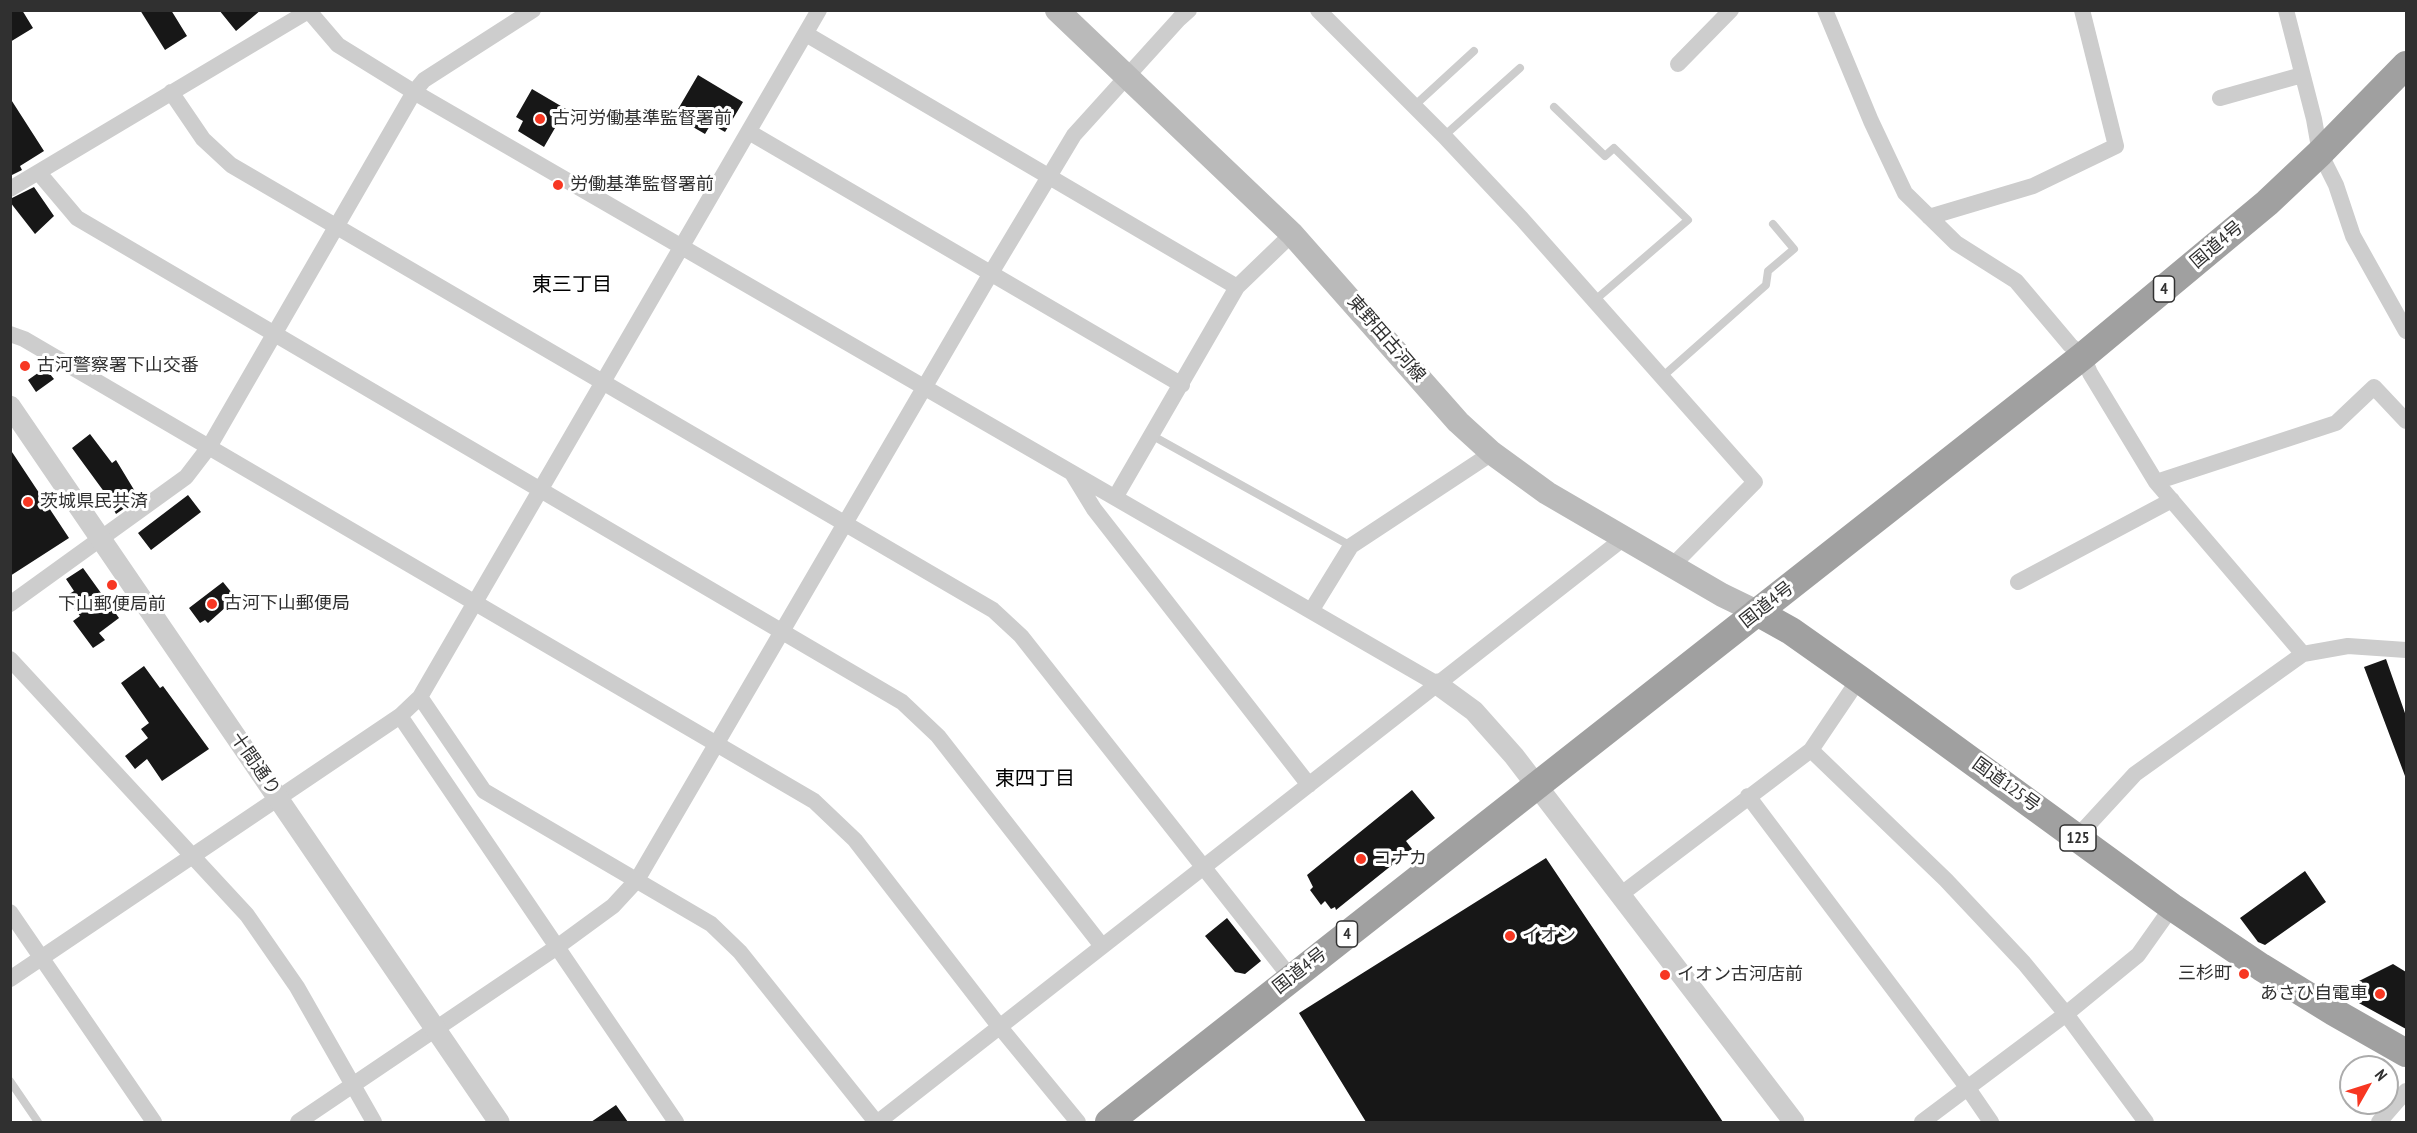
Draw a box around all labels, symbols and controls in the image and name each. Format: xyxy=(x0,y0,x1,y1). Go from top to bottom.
place label: 古河労働基準監督署前 xyxy=(552,108,732,130)
marker: 古河労働基準監督署前 xyxy=(533,112,547,126)
place label: 労働基準監督署前 xyxy=(570,174,714,196)
marker: 労働基準監督署前 xyxy=(551,178,565,192)
street label: 国道4号 xyxy=(2186,217,2248,273)
district label: 東三丁目 xyxy=(532,273,612,297)
road number: 4 xyxy=(2154,276,2174,302)
street label: 東野田古河線 xyxy=(1342,291,1430,387)
place label: 古河警察署下山交番 xyxy=(37,355,199,377)
marker: 古河警察署下山交番 xyxy=(18,359,32,373)
place label: 茨城県民共済 xyxy=(40,491,148,513)
marker: 茨城県民共済 xyxy=(21,495,35,509)
street label: 国道4号 xyxy=(1736,577,1798,633)
marker: 下山郵便局前 xyxy=(105,578,119,592)
place label: 古河下山郵便局 xyxy=(224,593,350,615)
place label: 下山郵便局前 xyxy=(58,594,166,616)
marker: 古河下山郵便局 xyxy=(205,597,219,611)
street label: 十間通り xyxy=(226,728,284,800)
street label: 国道125号 xyxy=(1968,753,2044,817)
district label: 東四丁目 xyxy=(995,767,1075,791)
road number: 125 xyxy=(2060,825,2096,851)
place label: コナカ xyxy=(1373,848,1427,870)
marker: コナカ xyxy=(1354,852,1368,866)
road number: 4 xyxy=(1336,921,1358,947)
place label: イオン xyxy=(1522,925,1576,947)
marker: イオン xyxy=(1503,929,1517,943)
street label: 国道4号 xyxy=(1269,943,1331,999)
place label: 三杉町 xyxy=(2178,963,2232,985)
place label: イオン古河店前 xyxy=(1677,964,1803,986)
marker: 三杉町 xyxy=(2237,967,2251,981)
marker: イオン古河店前 xyxy=(1658,968,1672,982)
place label: あさひ自電車 xyxy=(2260,983,2368,1005)
marker: あさひ自電車 xyxy=(2373,987,2387,1001)
north arrow xyxy=(2339,1055,2399,1115)
text: N xyxy=(2371,1065,2392,1085)

